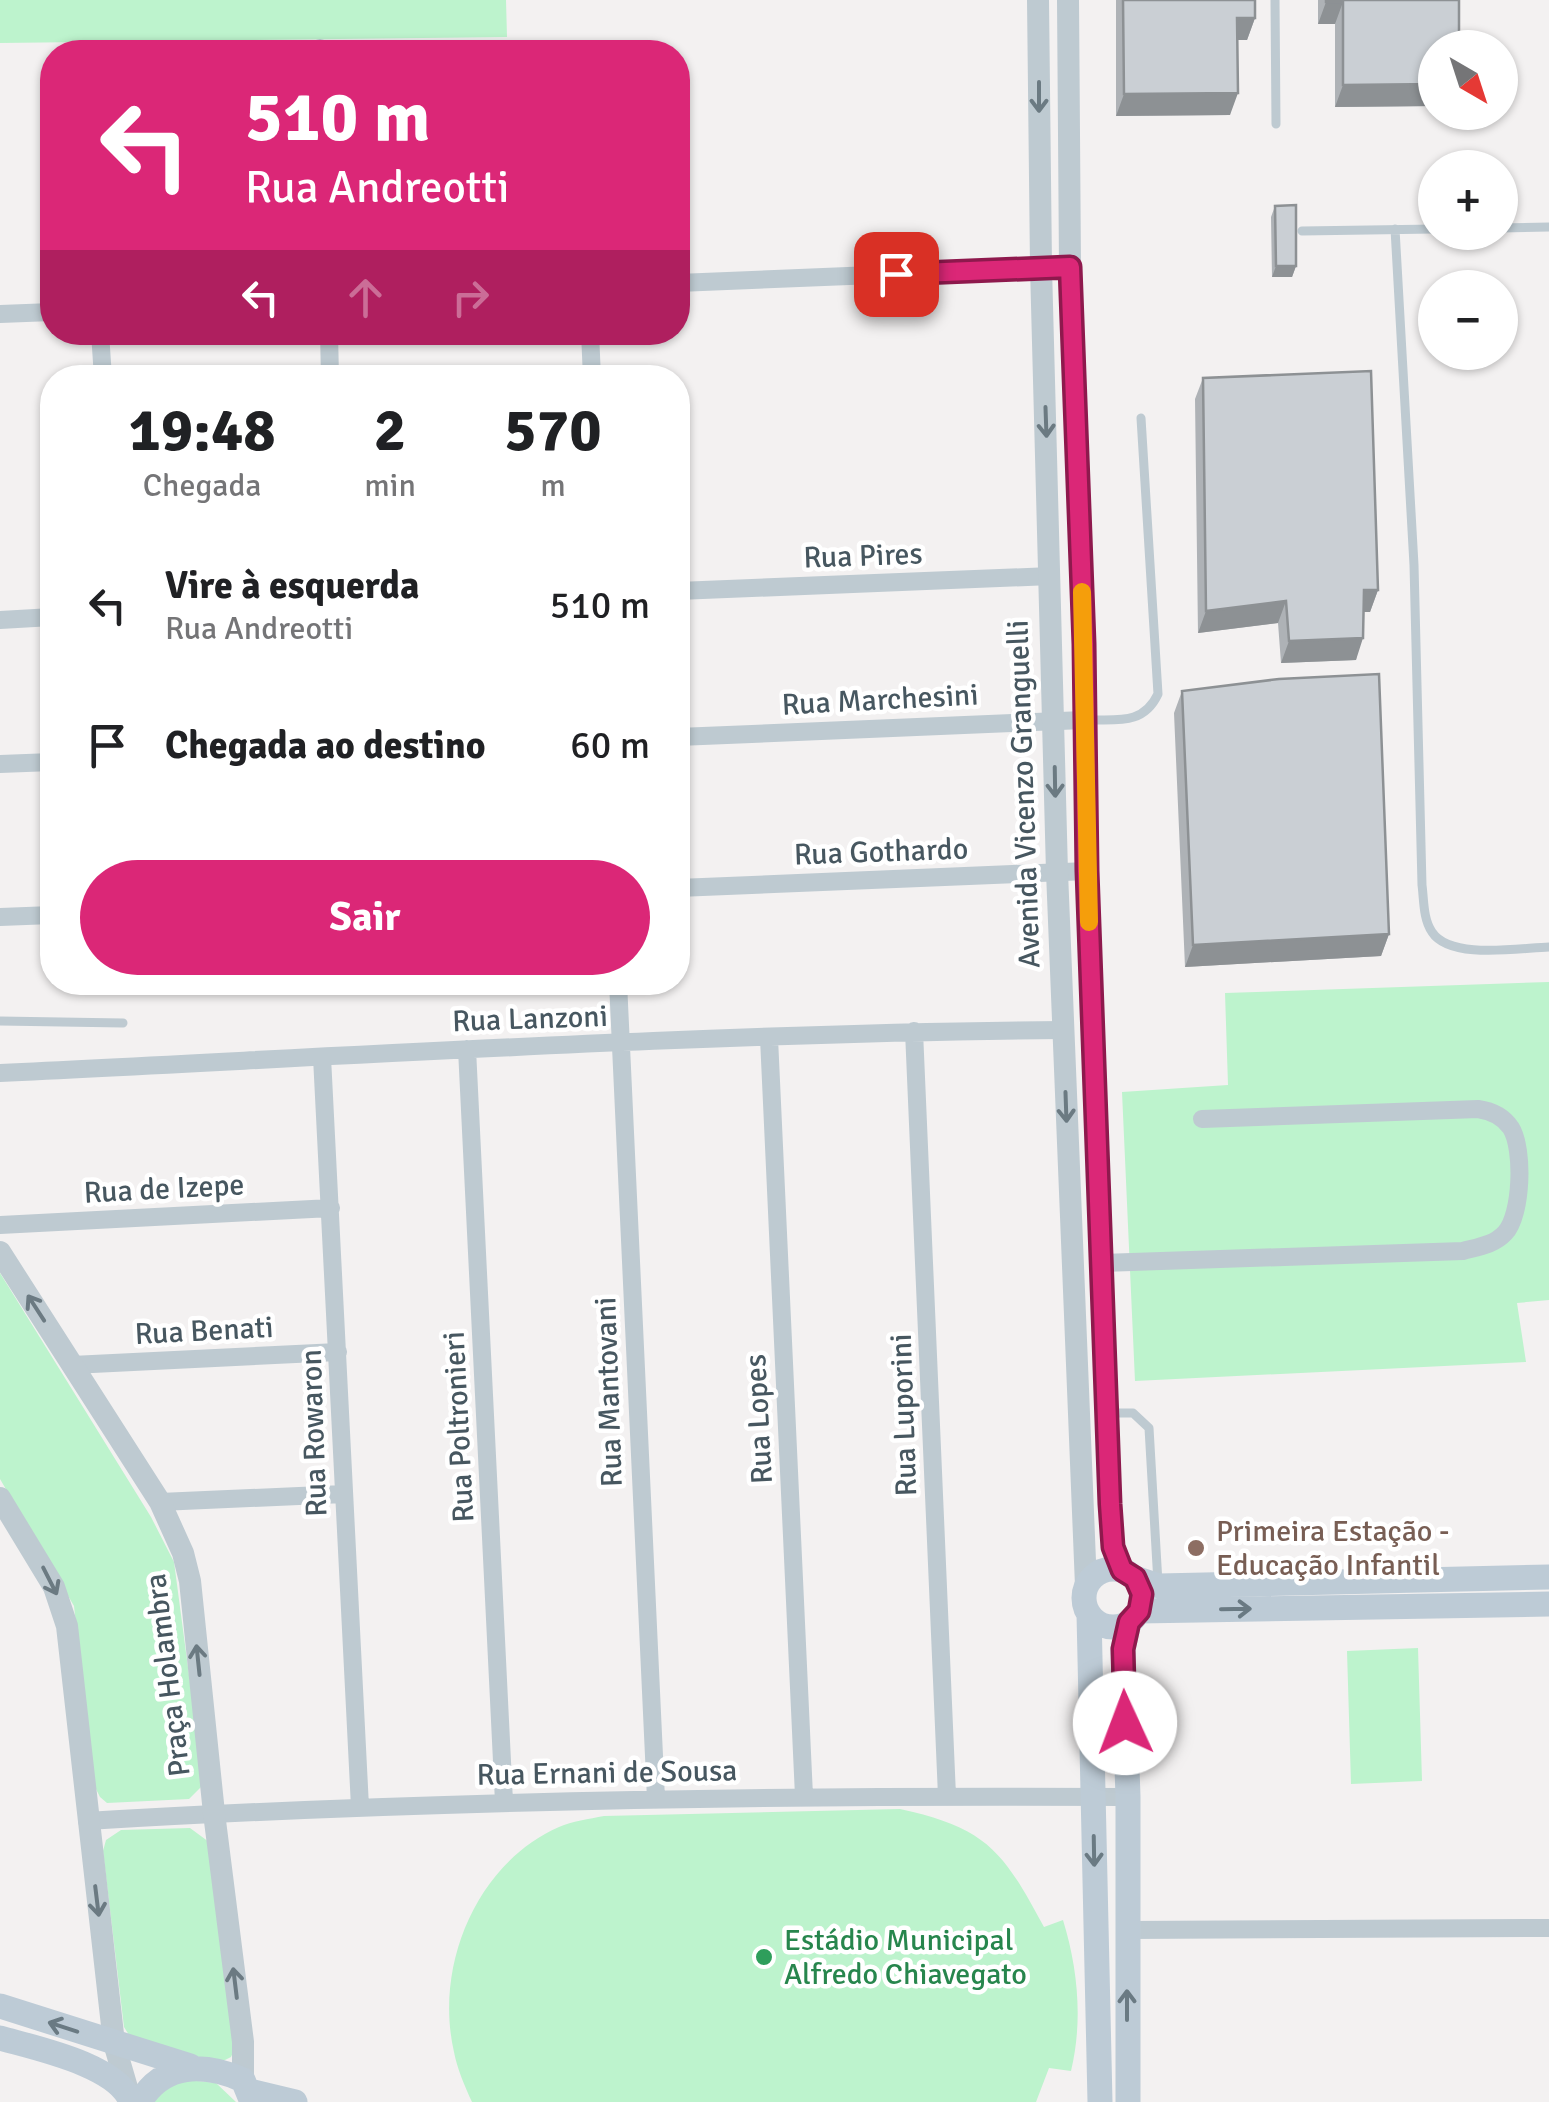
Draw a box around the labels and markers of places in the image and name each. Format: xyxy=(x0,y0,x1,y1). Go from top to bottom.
pin xyxy=(854,232,939,317)
place label: Primeira Estação - Educação Infantil xyxy=(1216,1513,1450,1584)
marker: Primeira Estação - Educação Infantil xyxy=(1185,1537,1207,1559)
place label: Estádio Municipal Alfredo Chiavegato xyxy=(784,1922,1027,1993)
marker: Estádio Municipal Alfredo Chiavegato xyxy=(753,1946,775,1968)

